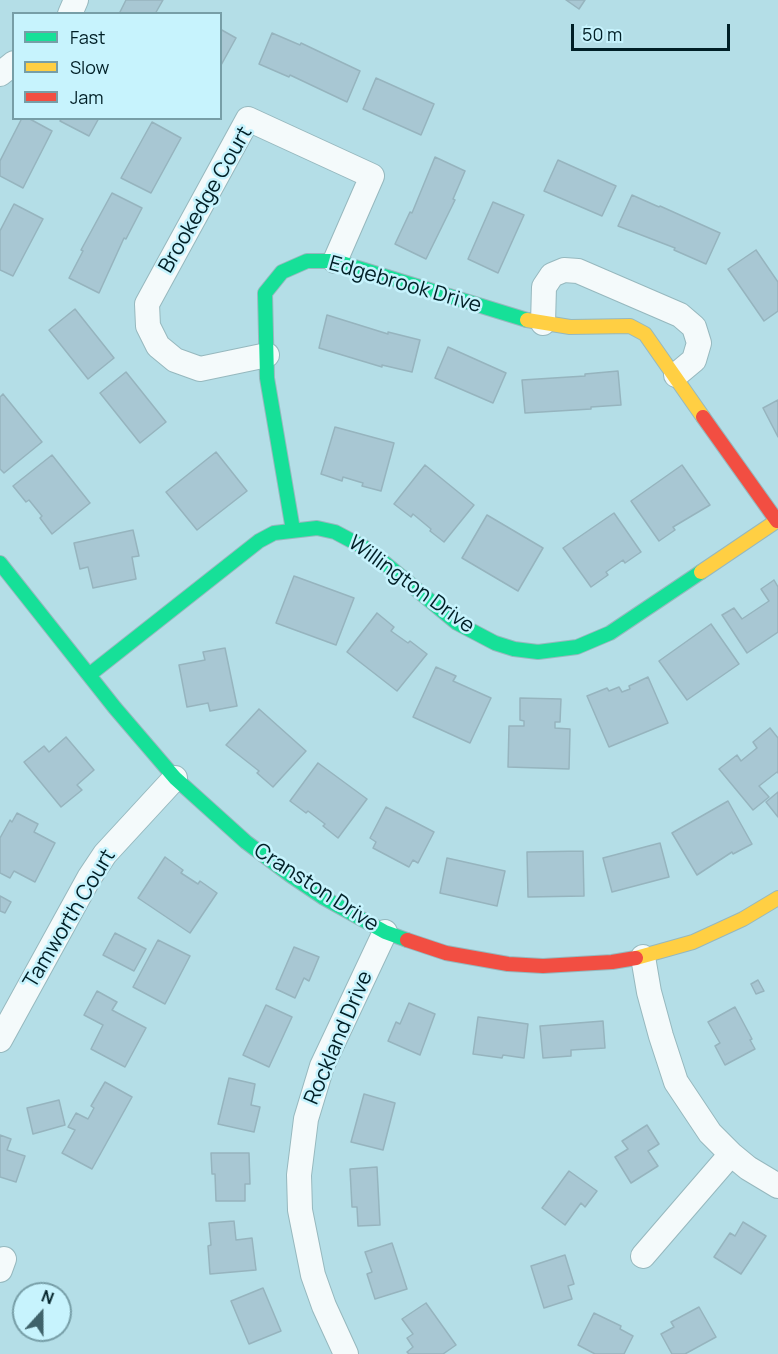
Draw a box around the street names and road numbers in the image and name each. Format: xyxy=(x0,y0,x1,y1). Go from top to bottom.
street label: Brookedge Court xyxy=(154,122,258,278)
street label: Edgebrook Drive xyxy=(326,251,484,319)
street label: Willington Drive xyxy=(343,531,479,639)
street label: Cranston Drive xyxy=(249,838,383,938)
street label: Tamworth Court xyxy=(19,845,121,993)
street label: Rockland Drive xyxy=(300,968,378,1108)

